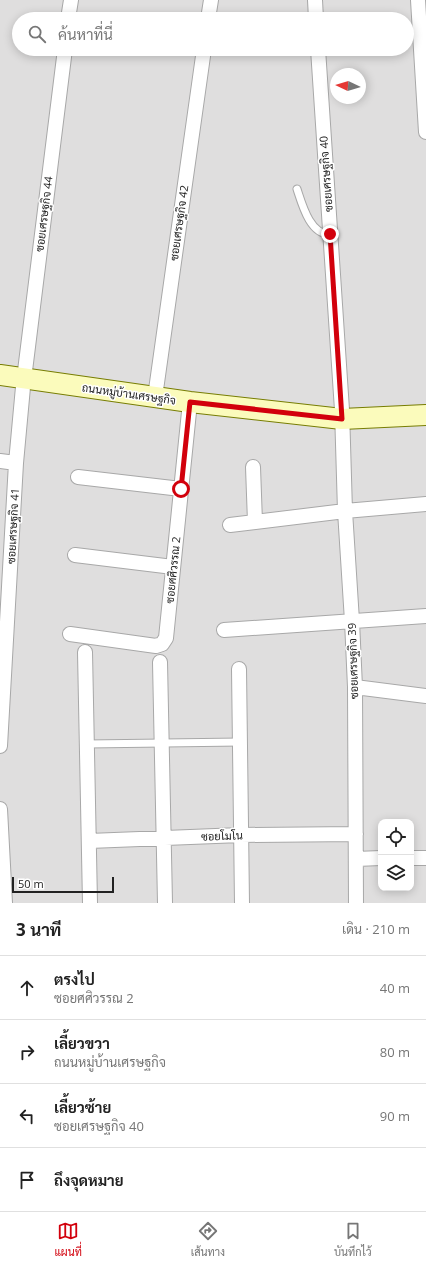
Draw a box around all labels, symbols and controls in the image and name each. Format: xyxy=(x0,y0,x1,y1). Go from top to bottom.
search box xyxy=(12,12,414,56)
icon: search xyxy=(26,23,48,45)
text: ค้นหาที่นี่ xyxy=(58,24,113,44)
north arrow xyxy=(330,68,366,104)
street label: ซอยเศรษฐกิจ 40 xyxy=(315,135,337,213)
street label: ซอยเศรษฐกิจ 44 xyxy=(31,175,57,253)
street label: ซอยเศรษฐกิจ 42 xyxy=(166,184,192,262)
route end xyxy=(321,225,339,243)
street label: ถนนหมู่บ้านเศรษฐกิจ xyxy=(81,379,177,409)
route start xyxy=(172,480,190,498)
street label: ซอยเศรษฐกิจ 41 xyxy=(3,488,23,564)
street label: ซอยศศิวรรณ 2 xyxy=(162,536,183,604)
street label: ซอยเศรษฐกิจ 39 xyxy=(344,623,362,699)
map controls xyxy=(378,819,414,891)
button: locate xyxy=(378,819,414,855)
street label: ซอยโมโน xyxy=(201,827,243,844)
button: layers xyxy=(378,855,414,891)
scale bar xyxy=(12,875,114,894)
text: 50 m xyxy=(18,876,44,891)
text: 3 นาที xyxy=(16,918,61,941)
text: เดิน · 210 m xyxy=(342,920,410,938)
text: ตรงไป xyxy=(54,969,95,989)
icon: ahead xyxy=(16,977,38,999)
text: 40 m xyxy=(380,979,410,997)
text: ซอยศศิวรรณ 2 xyxy=(54,989,134,1007)
text: เลี้ยวขวา xyxy=(54,1033,110,1053)
icon: right xyxy=(16,1041,38,1063)
text: 80 m xyxy=(380,1043,410,1061)
text: ถนนหมู่บ้านเศรษฐกิจ xyxy=(54,1053,166,1071)
text: เลี้ยวซ้าย xyxy=(54,1097,111,1117)
icon: left xyxy=(16,1105,38,1127)
text: 90 m xyxy=(380,1107,410,1125)
text: ซอยเศรษฐกิจ 40 xyxy=(54,1117,144,1135)
icon: arrive xyxy=(16,1169,38,1191)
text: ถึงจุดหมาย xyxy=(54,1170,124,1190)
tab: แผนที่ xyxy=(54,1220,82,1259)
tab: เส้นทาง xyxy=(191,1220,225,1259)
tab: บันทึกไว้ xyxy=(334,1220,372,1259)

